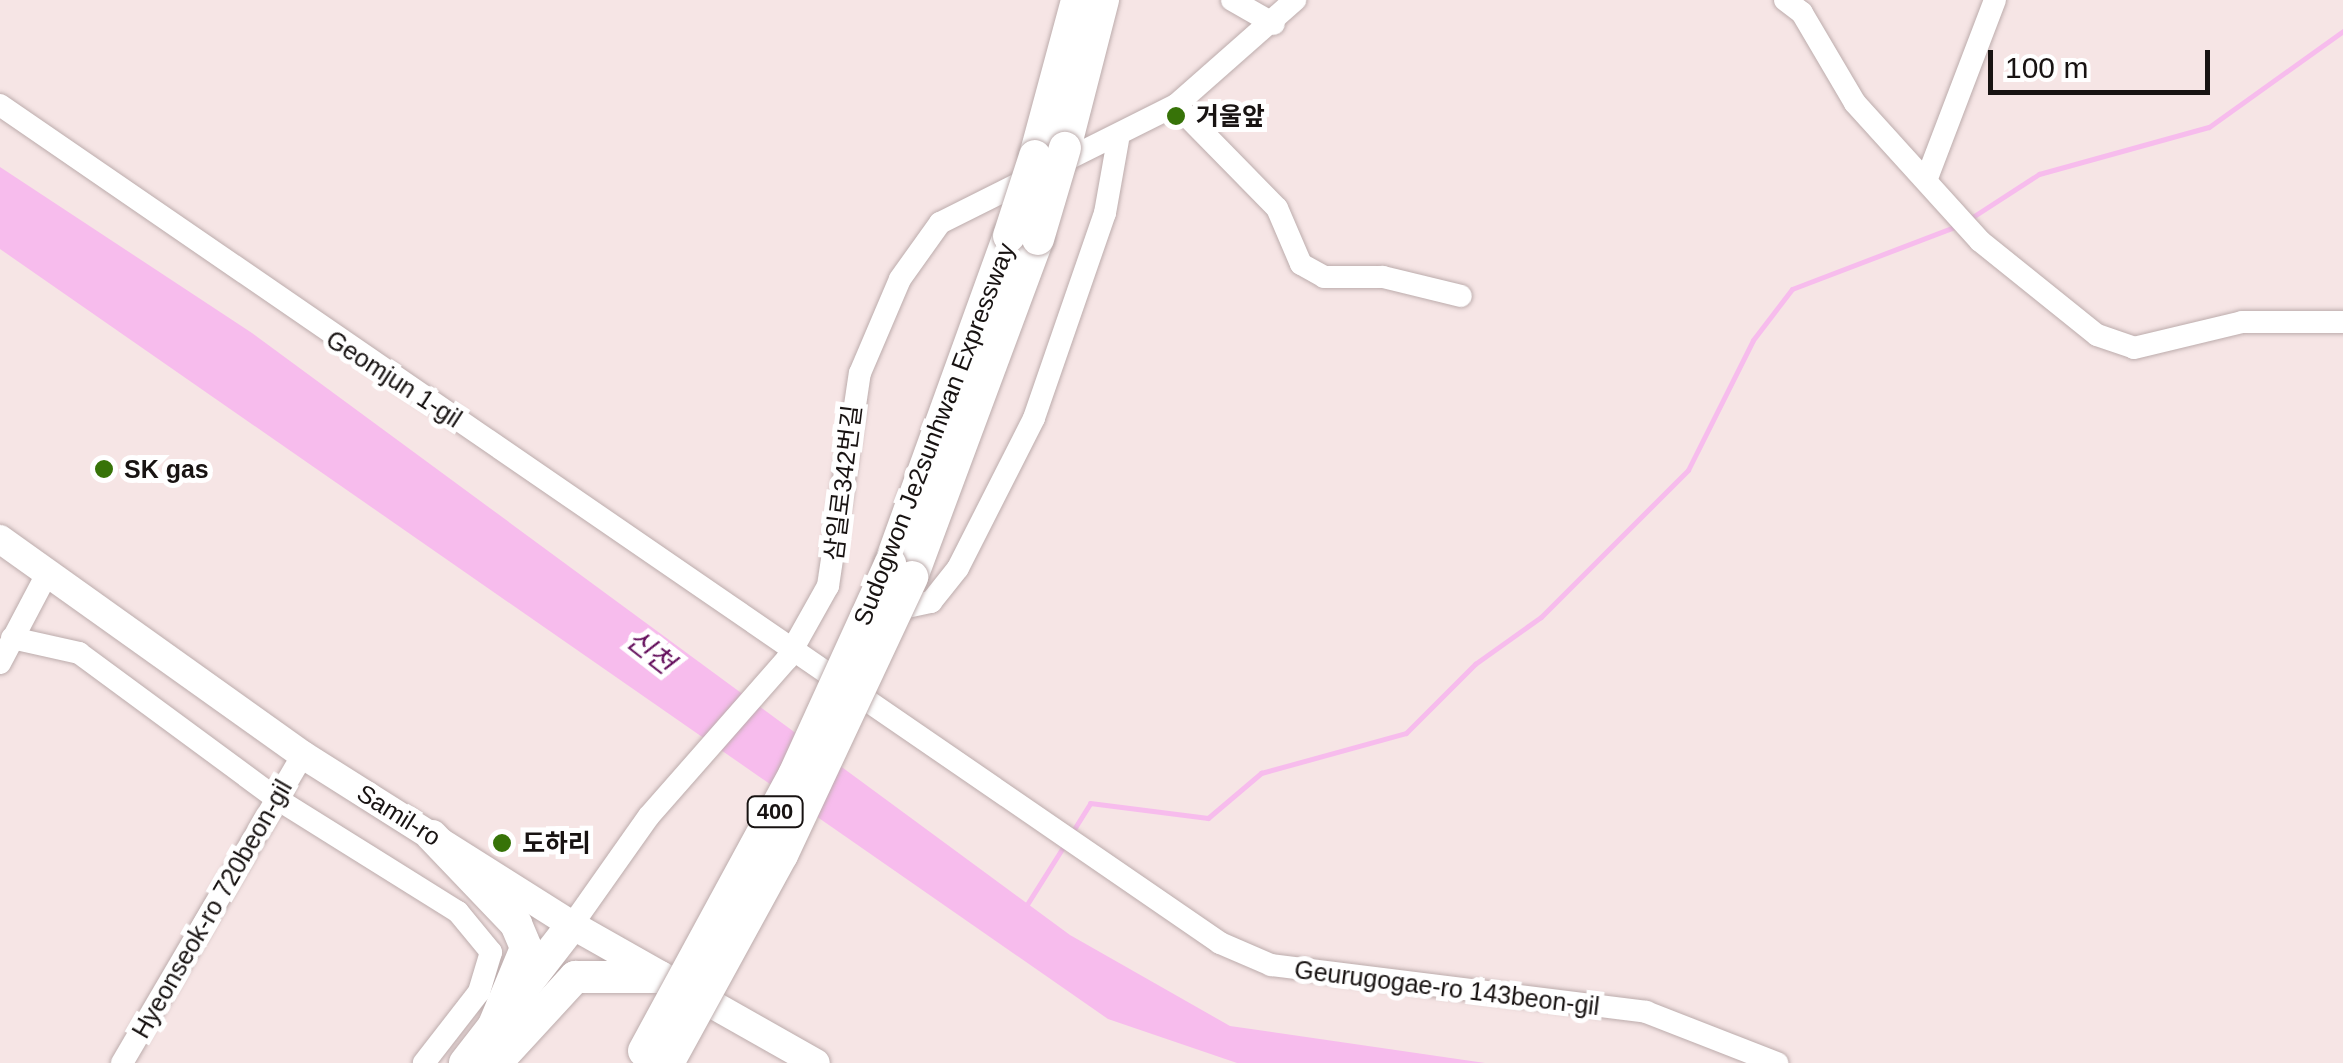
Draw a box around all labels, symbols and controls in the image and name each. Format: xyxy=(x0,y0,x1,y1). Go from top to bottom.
scale bar xyxy=(1993,30,2216,92)
text: 100 m xyxy=(2005,51,2088,84)
place label: 거울앞 xyxy=(1196,101,1265,131)
marker: 거울앞 xyxy=(1165,105,1187,127)
street label: Sudogwon Je2sunhwan Expressway xyxy=(847,239,1021,629)
street label: Geomjun 1-gil xyxy=(321,324,467,434)
street label: 삼일로342번길 xyxy=(819,403,867,563)
place label: SK gas xyxy=(124,454,209,484)
marker: SK gas xyxy=(93,458,115,480)
water label: 신천 xyxy=(619,623,681,681)
street label: Hyeonseok-ro 720beon-gil xyxy=(126,775,298,1043)
street label: Samil-ro xyxy=(352,778,446,852)
road number: 400 xyxy=(745,795,805,829)
place label: 도하리 xyxy=(522,828,591,858)
marker: 도하리 xyxy=(491,832,513,854)
street label: Geurugogae-ro 143beon-gil xyxy=(1293,954,1601,1022)

